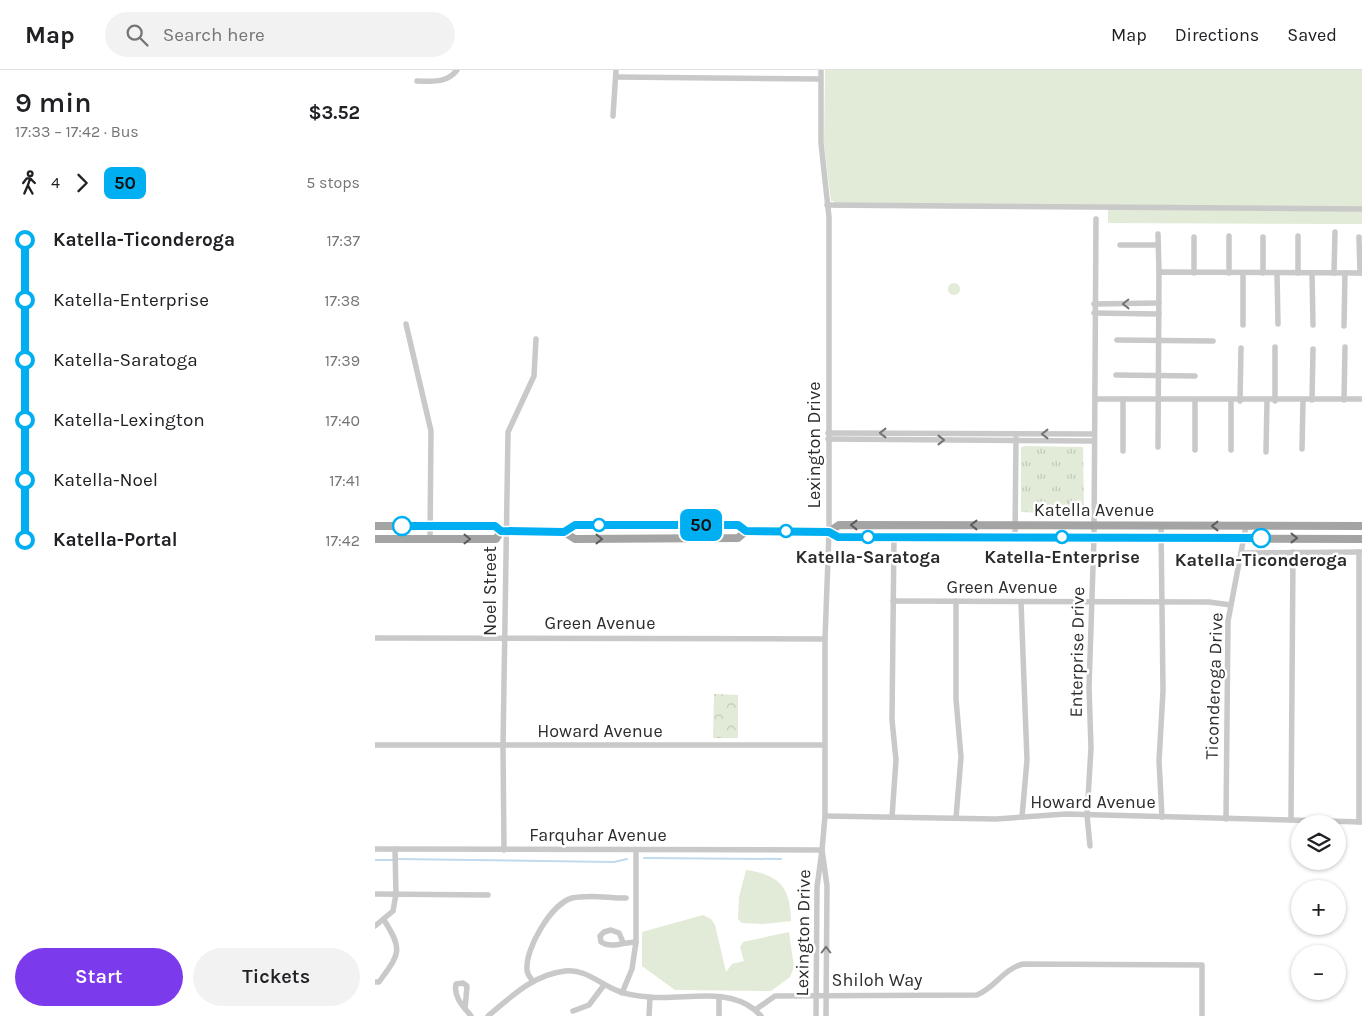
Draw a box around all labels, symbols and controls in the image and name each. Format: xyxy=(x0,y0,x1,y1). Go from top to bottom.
search box xyxy=(105,12,455,57)
text: Map xyxy=(25,21,75,49)
icon: search xyxy=(123,21,151,49)
text: Search here xyxy=(163,24,265,46)
text: Map xyxy=(1111,24,1147,46)
text: Directions xyxy=(1175,24,1259,46)
text: Saved xyxy=(1287,24,1337,46)
text: 9 min xyxy=(15,86,92,119)
text: $3.52 xyxy=(308,102,360,124)
text: 17:33 – 17:42 · Bus xyxy=(15,122,139,141)
icon: walk xyxy=(15,169,43,197)
icon: forward xyxy=(68,169,96,197)
text: 50 xyxy=(114,172,136,194)
text: 4 xyxy=(51,173,60,192)
text: 5 stops xyxy=(306,173,360,192)
text: Katella-Ticonderoga xyxy=(53,229,235,251)
text: 17:37 xyxy=(327,231,360,250)
text: Katella-Enterprise xyxy=(53,289,209,311)
text: 17:38 xyxy=(324,291,360,310)
one-way arrow xyxy=(1122,298,1130,309)
text: Katella-Saratoga xyxy=(53,349,198,371)
text: 17:39 xyxy=(325,351,360,370)
street label: Lexington Drive xyxy=(803,381,825,509)
text: Katella-Lexington xyxy=(53,409,205,431)
text: 17:40 xyxy=(325,411,360,430)
one-way arrow xyxy=(878,428,886,438)
one-way arrow xyxy=(1041,429,1048,439)
one-way arrow xyxy=(938,435,946,445)
text: Katella-Noel xyxy=(53,469,158,491)
text: 17:41 xyxy=(329,471,360,490)
street label: Katella Avenue xyxy=(1034,499,1154,521)
line badge: 50 xyxy=(679,509,723,541)
text: 50 xyxy=(690,514,712,536)
unlabelled marker xyxy=(392,516,412,536)
unlabelled marker xyxy=(592,518,606,532)
one-way arrow xyxy=(849,520,857,530)
one-way arrow xyxy=(970,520,978,530)
one-way arrow xyxy=(1211,521,1218,531)
unlabelled marker xyxy=(779,524,793,538)
marker: Katella-Ticonderoga xyxy=(1251,528,1271,548)
text: Katella-Portal xyxy=(53,529,178,551)
marker: Katella-Saratoga xyxy=(861,530,875,544)
marker: Katella-Enterprise xyxy=(1055,530,1069,544)
text: 17:42 xyxy=(325,531,360,550)
one-way arrow xyxy=(1290,533,1298,544)
one-way arrow xyxy=(464,534,472,544)
one-way arrow xyxy=(596,534,604,544)
street label: Noel Street xyxy=(479,546,501,636)
place label: Katella-Saratoga xyxy=(795,546,941,568)
place label: Katella-Enterprise xyxy=(984,546,1140,568)
place label: Katella-Ticonderoga xyxy=(1175,549,1347,571)
street label: Green Avenue xyxy=(947,576,1057,598)
street label: Enterprise Drive xyxy=(1065,586,1089,718)
street label: Green Avenue xyxy=(545,612,655,634)
street label: Ticonderoga Drive xyxy=(1200,612,1228,760)
street label: Howard Avenue xyxy=(537,720,663,742)
street label: Howard Avenue xyxy=(1030,791,1156,813)
map controls xyxy=(1291,815,1346,1000)
button: layers xyxy=(1291,815,1346,870)
street label: Farquhar Avenue xyxy=(529,824,667,846)
street label: Lexington Drive xyxy=(791,869,815,997)
button: + xyxy=(1291,880,1346,935)
button: − xyxy=(1291,945,1346,1000)
one-way arrow xyxy=(821,946,831,954)
button: Start xyxy=(15,948,183,1006)
button: Tickets xyxy=(193,948,360,1006)
street label: Shiloh Way xyxy=(832,969,923,991)

